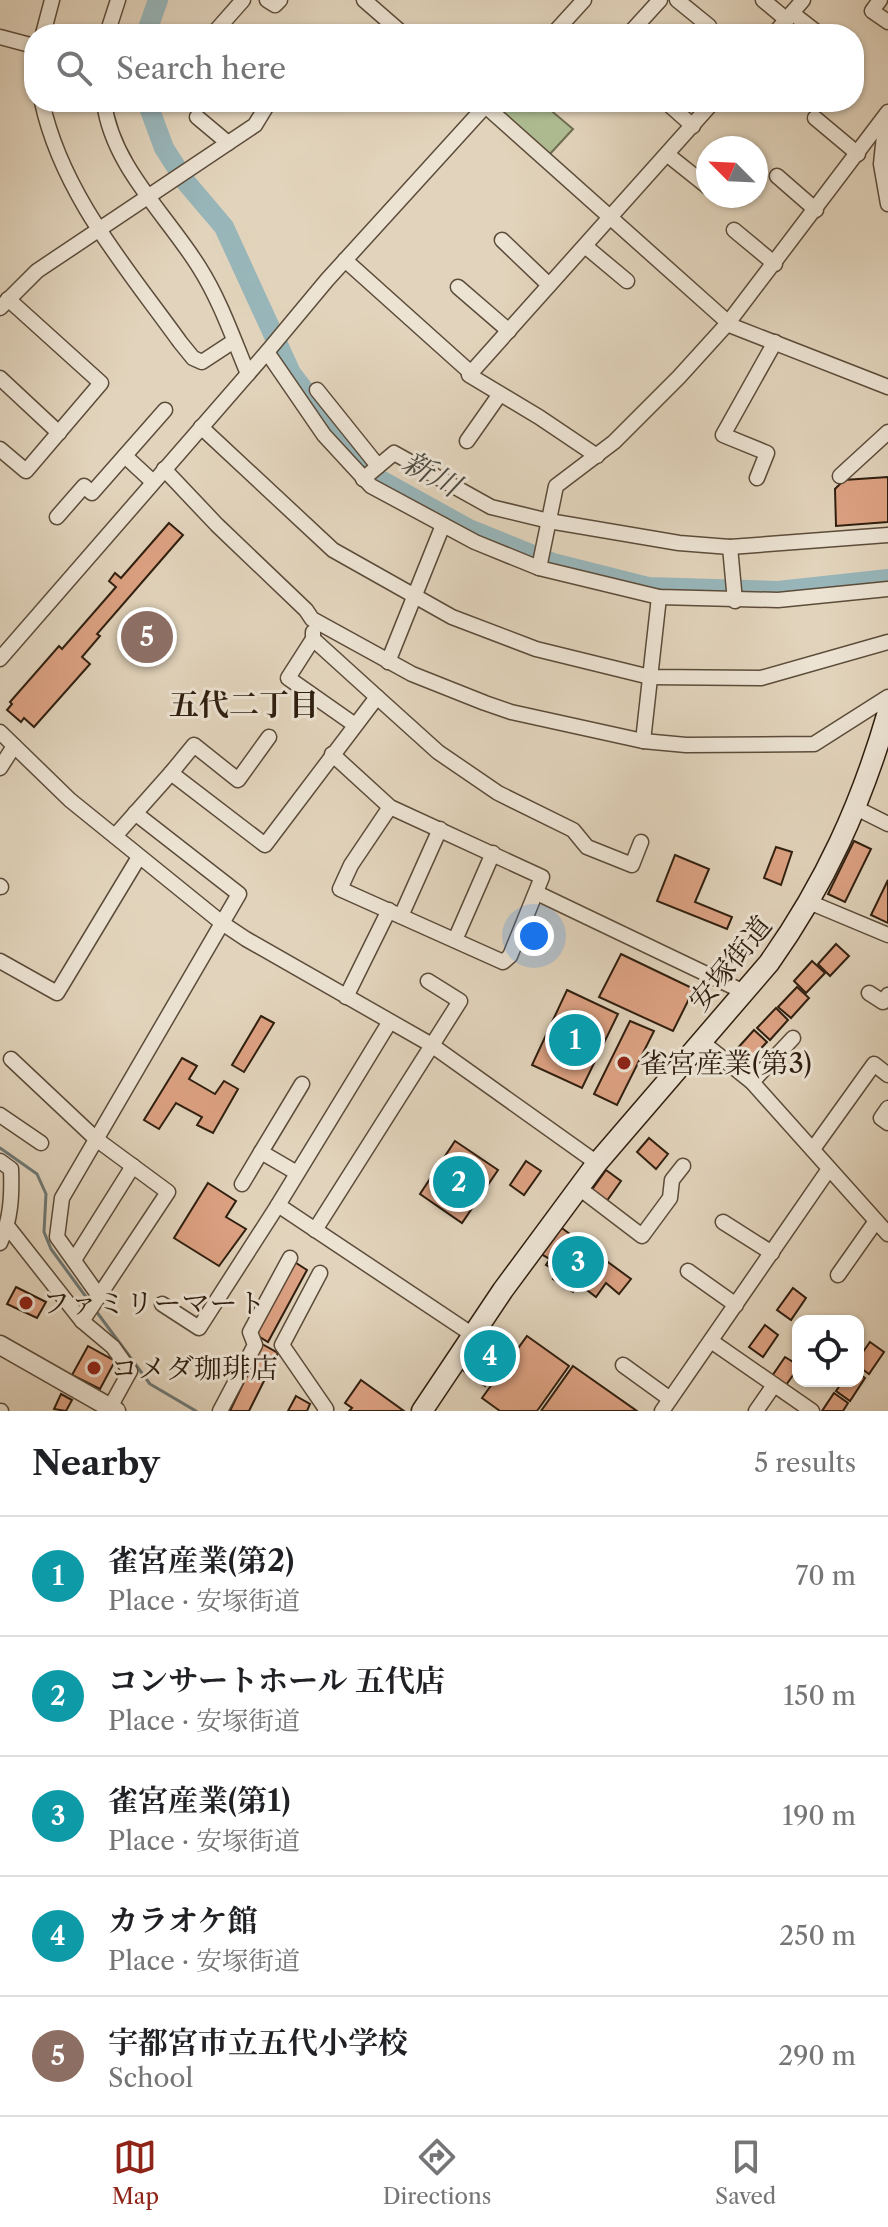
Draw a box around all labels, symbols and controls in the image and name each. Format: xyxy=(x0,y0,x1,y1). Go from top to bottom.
search box xyxy=(24,24,864,112)
icon: search xyxy=(52,46,96,90)
text: Search here xyxy=(116,50,286,87)
north arrow xyxy=(696,136,768,208)
water label: 新川 xyxy=(396,443,469,506)
pin: 5 xyxy=(121,607,173,667)
district label: 五代二丁目 xyxy=(169,686,319,723)
street label: 安塚街道 xyxy=(682,909,778,1017)
your location xyxy=(514,916,554,956)
pin: 1 xyxy=(549,1010,601,1070)
place label: 雀宮産業(第3) xyxy=(640,1046,812,1080)
marker: 雀宮産業(第3) xyxy=(615,1054,633,1072)
pin: 2 xyxy=(433,1152,485,1212)
pin: 3 xyxy=(552,1232,604,1292)
place label: ファミリーマート xyxy=(42,1286,265,1320)
marker: ファミリーマート xyxy=(17,1294,35,1312)
map controls xyxy=(792,1315,864,1387)
button: locate xyxy=(792,1315,864,1387)
pin: 4 xyxy=(464,1326,516,1386)
place label: コメダ珈琲店 xyxy=(110,1351,278,1385)
marker: コメダ珈琲店 xyxy=(85,1359,103,1377)
text: Nearby xyxy=(32,1442,160,1484)
text: 5 results xyxy=(754,1447,856,1479)
text: 雀宮産業(第2) xyxy=(108,1542,294,1579)
text: 1 xyxy=(52,1560,64,1592)
text: 70 m xyxy=(796,1560,856,1592)
text: Place · 安塚街道 xyxy=(108,1585,300,1617)
text: コンサートホール 五代店 xyxy=(108,1662,445,1699)
text: 2 xyxy=(50,1680,66,1712)
text: 150 m xyxy=(783,1680,856,1712)
text: Place · 安塚街道 xyxy=(108,1705,300,1737)
text: 雀宮産業(第1) xyxy=(108,1782,290,1819)
text: 3 xyxy=(51,1800,65,1832)
text: 190 m xyxy=(782,1800,856,1832)
text: Place · 安塚街道 xyxy=(108,1825,300,1857)
text: カラオケ館 xyxy=(108,1902,257,1939)
text: 4 xyxy=(50,1920,66,1952)
text: 250 m xyxy=(779,1920,856,1952)
text: Place · 安塚街道 xyxy=(108,1945,300,1977)
text: 宇都宮市立五代小学校 xyxy=(108,2024,408,2061)
text: 5 xyxy=(51,2040,65,2072)
text: 290 m xyxy=(778,2040,856,2072)
text: School xyxy=(108,2062,193,2094)
tab: Map xyxy=(112,2135,159,2210)
tab: Directions xyxy=(383,2135,491,2210)
tab: Saved xyxy=(715,2135,776,2210)

